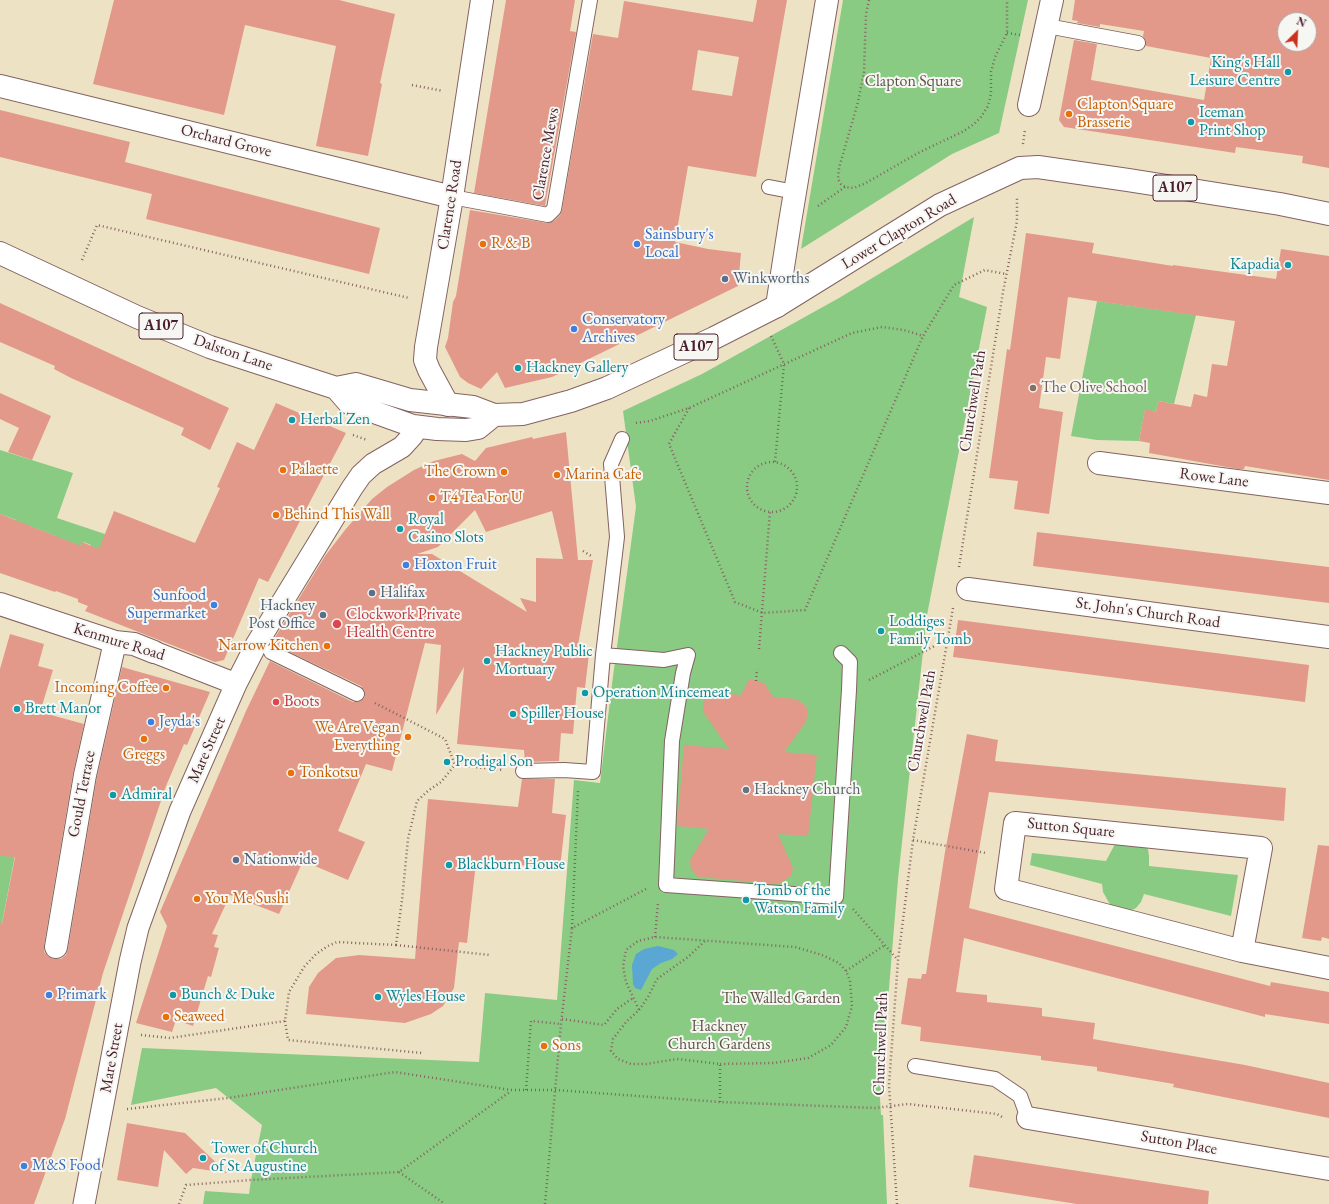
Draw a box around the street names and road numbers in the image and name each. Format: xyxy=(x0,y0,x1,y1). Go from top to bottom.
street label: Clarence Mews xyxy=(528,106,564,202)
street label: Orchard Grove xyxy=(179,120,273,162)
street label: Clarence Road xyxy=(433,159,467,251)
road number: A107 xyxy=(1153,175,1197,201)
street label: Lower Clapton Road xyxy=(838,190,960,274)
road number: A107 xyxy=(139,313,183,339)
street label: Dalston Lane xyxy=(191,330,275,376)
road number: A107 xyxy=(674,334,718,360)
street label: Churchwell Path xyxy=(955,349,991,453)
street label: Rowe Lane xyxy=(1178,464,1250,492)
street label: St. John's Church Road xyxy=(1075,593,1221,633)
street label: Kenmure Road xyxy=(71,619,167,665)
street label: Churchwell Path xyxy=(904,669,940,773)
street label: Mare Street xyxy=(184,714,230,786)
street label: Gould Terrace xyxy=(64,749,100,839)
street label: Sutton Square xyxy=(1026,814,1116,842)
street label: Churchwell Path xyxy=(870,992,892,1096)
street label: Mare Street xyxy=(96,1022,128,1094)
street label: Sutton Place xyxy=(1139,1127,1219,1159)

